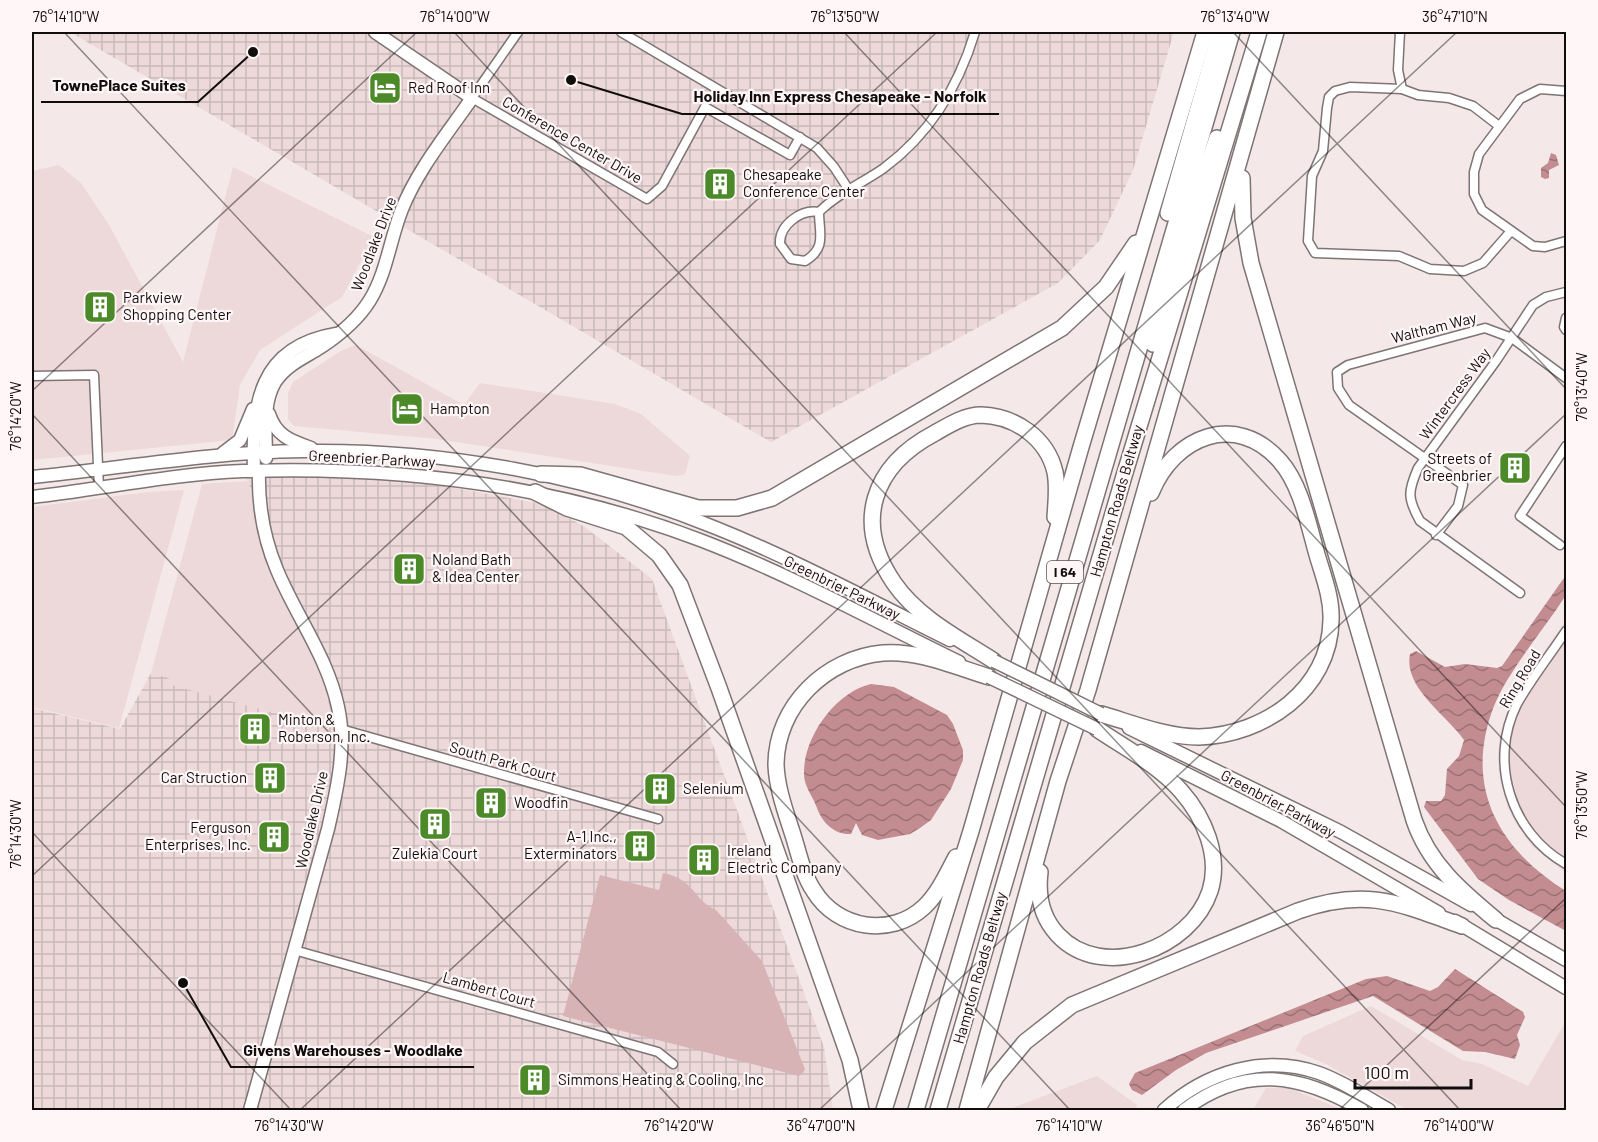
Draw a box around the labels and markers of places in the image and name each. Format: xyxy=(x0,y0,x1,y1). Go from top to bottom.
callout: TownePlace Suites xyxy=(41,68,198,102)
hotel icon: Red Roof Inn xyxy=(367,70,403,106)
place label: Red Roof Inn xyxy=(408,78,490,96)
callout: Holiday Inn Express Chesapeake - Norfolk xyxy=(682,80,999,114)
place label: Chesapeake Conference Center xyxy=(743,165,865,200)
building icon: Chesapeake Conference Center xyxy=(702,166,738,202)
place label: Parkview Shopping Center xyxy=(123,288,232,323)
building icon: Parkview Shopping Center xyxy=(82,289,118,325)
hotel icon: Hampton xyxy=(389,391,425,427)
place label: Hampton xyxy=(430,399,490,417)
place label: Streets of Greenbrier xyxy=(1422,449,1493,484)
building icon: Streets of Greenbrier xyxy=(1497,450,1533,486)
place label: Noland Bath & Idea Center xyxy=(432,550,520,585)
building icon: Noland Bath & Idea Center xyxy=(391,551,427,587)
place label: Minton & Roberson, Inc. xyxy=(278,710,370,745)
building icon: Minton & Roberson, Inc. xyxy=(237,711,273,747)
building icon: Car Struction xyxy=(252,760,288,796)
place label: Car Struction xyxy=(161,768,247,786)
building icon: Selenium xyxy=(642,771,678,807)
place label: Selenium xyxy=(683,779,744,797)
building icon: Woodfin xyxy=(473,785,509,821)
place label: Woodfin xyxy=(514,793,568,811)
building icon: Zulekia Court xyxy=(417,806,453,842)
place label: Ferguson Enterprises, Inc. xyxy=(145,818,251,853)
building icon: Ferguson Enterprises, Inc. xyxy=(256,819,292,855)
place label: A-1 Inc., Exterminators xyxy=(524,827,617,862)
building icon: A-1 Inc., Exterminators xyxy=(622,828,658,864)
place label: Ireland Electric Company xyxy=(727,841,841,876)
building icon: Ireland Electric Company xyxy=(686,842,722,878)
place label: Zulekia Court xyxy=(392,844,478,862)
callout: Givens Warehouses - Woodlake xyxy=(231,1033,474,1067)
building icon: Simmons Heating & Cooling, Inc xyxy=(517,1062,553,1098)
place label: Simmons Heating & Cooling, Inc xyxy=(558,1070,764,1088)

